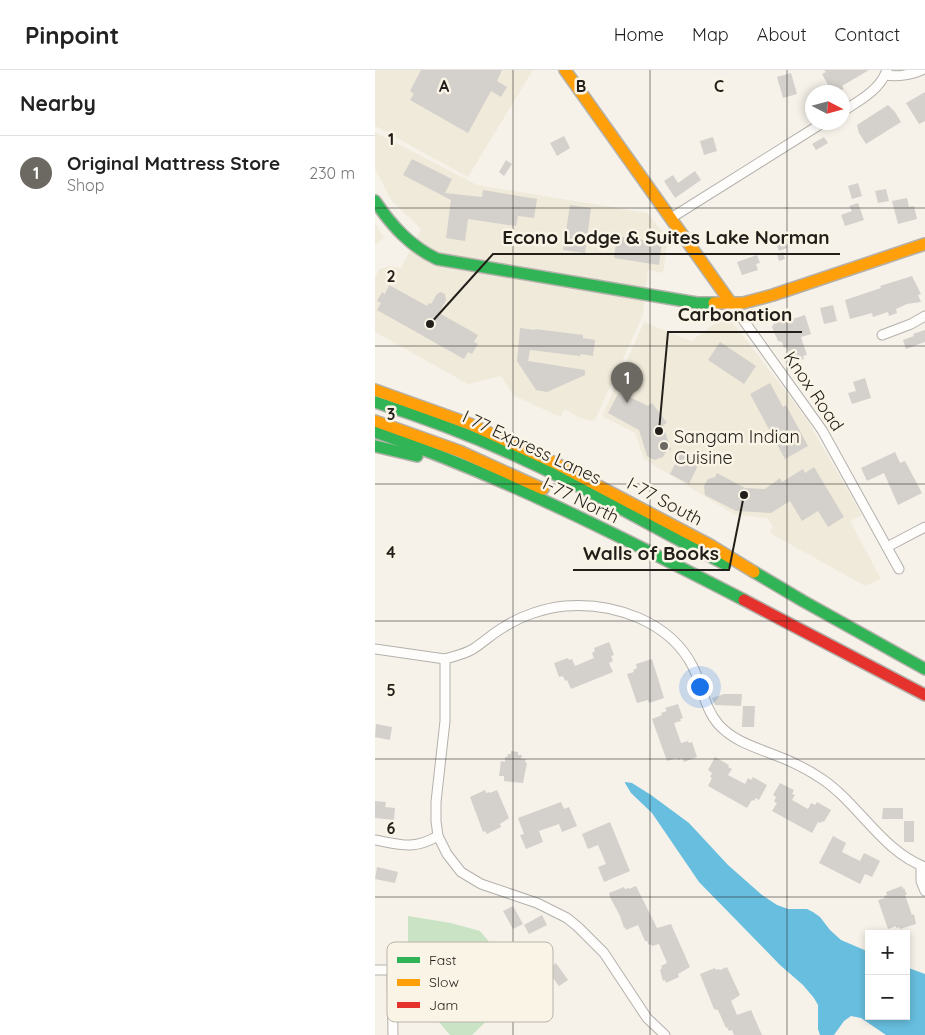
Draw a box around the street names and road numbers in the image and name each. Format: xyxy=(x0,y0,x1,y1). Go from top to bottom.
street label: Knox Road xyxy=(779,347,849,435)
street label: I 77 Express Lanes xyxy=(459,405,605,489)
street label: I-77 South xyxy=(623,471,707,531)
street label: I-77 North xyxy=(539,472,623,528)

